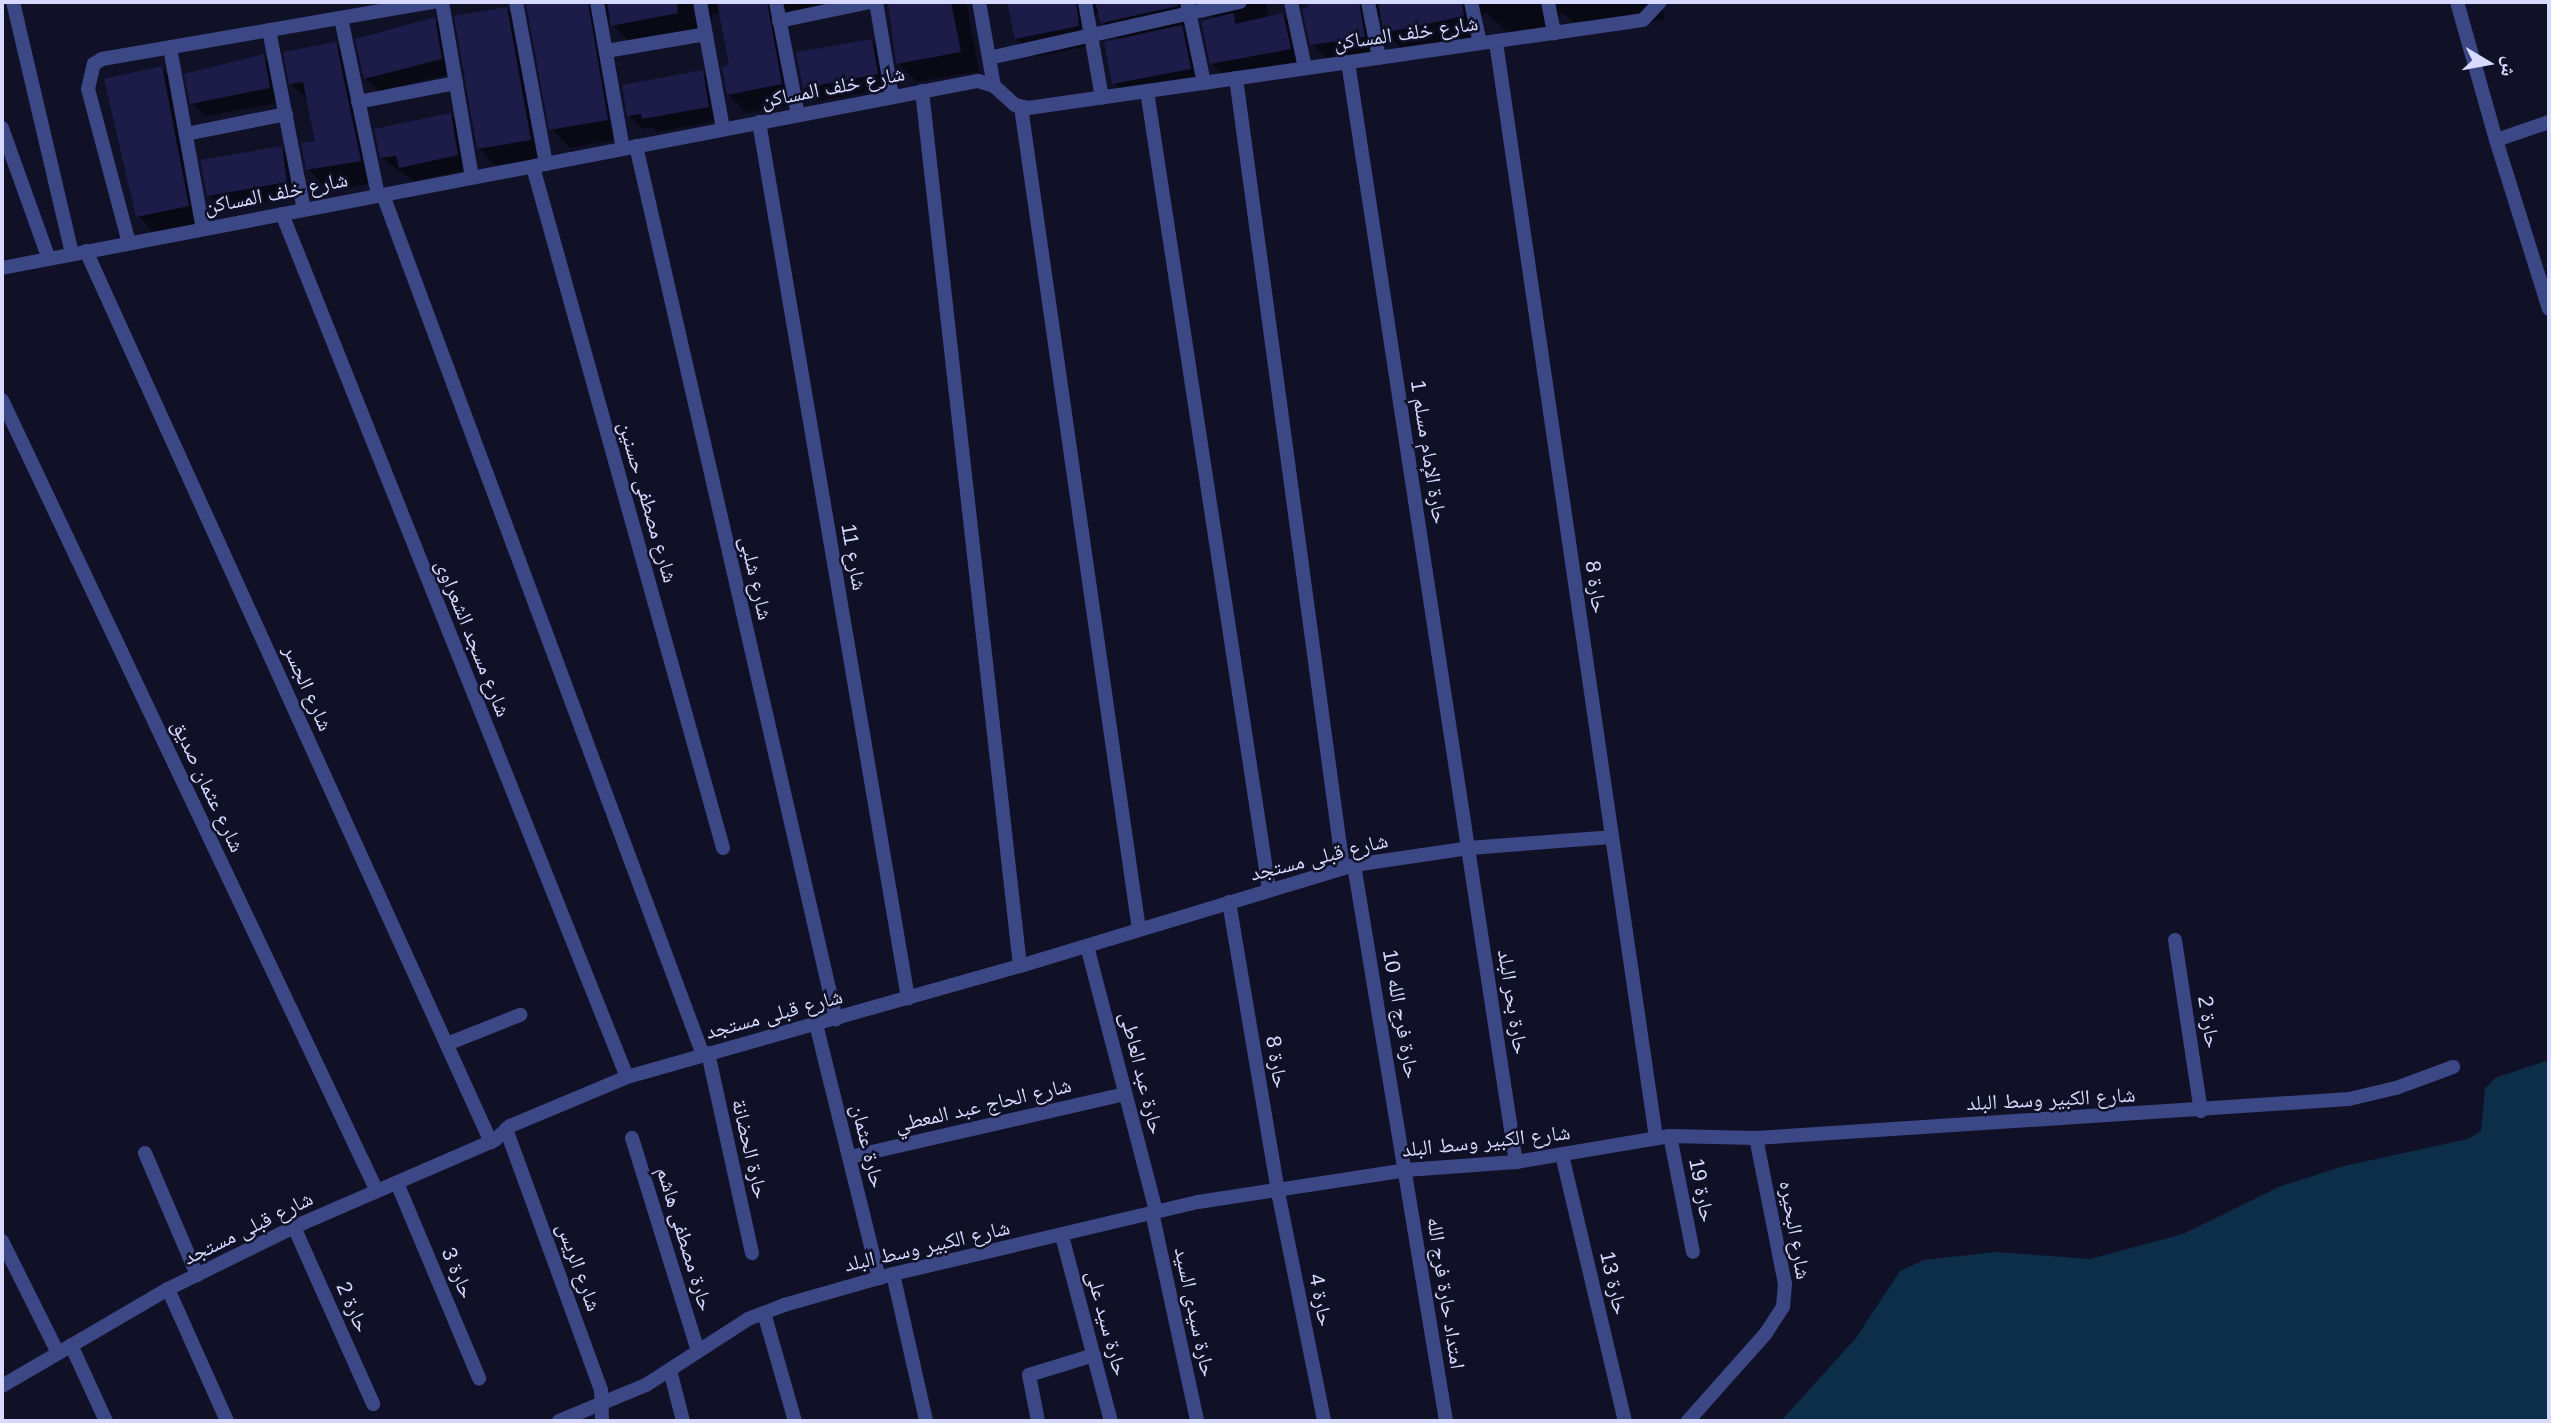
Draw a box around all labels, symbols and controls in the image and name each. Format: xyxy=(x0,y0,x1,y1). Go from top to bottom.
street label: شارع خلف المساكن xyxy=(1332,10,1480,56)
north arrow xyxy=(2453,28,2523,98)
text: ش xyxy=(2497,55,2521,78)
street label: شارع خلف المساكن xyxy=(759,61,907,113)
street label: شارع خلف المساكن xyxy=(202,167,350,219)
street label: حارة الإمام مسلم 1 xyxy=(1405,378,1453,526)
street label: شارع مصطفى حسنين xyxy=(613,418,683,586)
street label: شارع 11 xyxy=(836,522,872,592)
street label: شارع شلبى xyxy=(734,534,778,622)
street label: شارع مسجد الشعراوى xyxy=(430,556,516,720)
street label: حارة 8 xyxy=(1580,559,1612,615)
street label: شارع الجسر xyxy=(278,641,338,735)
street label: شارع عثمان صديق xyxy=(166,716,250,856)
street label: شارع قبلى مستجد xyxy=(1247,828,1391,886)
street label: حارة فرج الله 10 xyxy=(1377,947,1425,1081)
street label: حارة بحر البلد xyxy=(1492,948,1534,1056)
street label: شارع قبلى مستجد xyxy=(703,984,845,1044)
street label: حارة 2 xyxy=(2192,994,2226,1050)
street label: حارة عبد العاطى xyxy=(1115,1009,1169,1137)
street label: حارة 8 xyxy=(1260,1034,1294,1090)
street label: شارع الحاج عبد المعطي xyxy=(892,1072,1074,1138)
street label: شارع الكبير وسط البلد xyxy=(1966,1082,2136,1116)
street label: حارة الحضانة xyxy=(726,1097,774,1201)
street label: حارة عثمان xyxy=(845,1101,891,1191)
street label: شارع الكبير وسط البلد xyxy=(1401,1120,1571,1162)
street label: حارة 19 xyxy=(1683,1156,1721,1224)
street label: حارة مصطفى هاشم xyxy=(651,1164,719,1314)
street label: شارع البحيره xyxy=(1774,1179,1816,1281)
street label: شارع قبلى مستجد xyxy=(179,1186,317,1270)
street label: شارع الكبير وسط البلد xyxy=(842,1215,1012,1277)
street label: امتداد حارة فرج الله xyxy=(1422,1215,1470,1371)
street label: شارع الريس xyxy=(551,1219,607,1315)
street label: حارة 3 xyxy=(436,1244,480,1302)
street label: حارة سيدى السيد xyxy=(1169,1245,1221,1379)
street label: حارة 13 xyxy=(1594,1249,1634,1317)
street label: حارة سيد على xyxy=(1081,1267,1133,1379)
street label: حارة 4 xyxy=(1304,1272,1338,1328)
street label: حارة 2 xyxy=(331,1278,375,1336)

